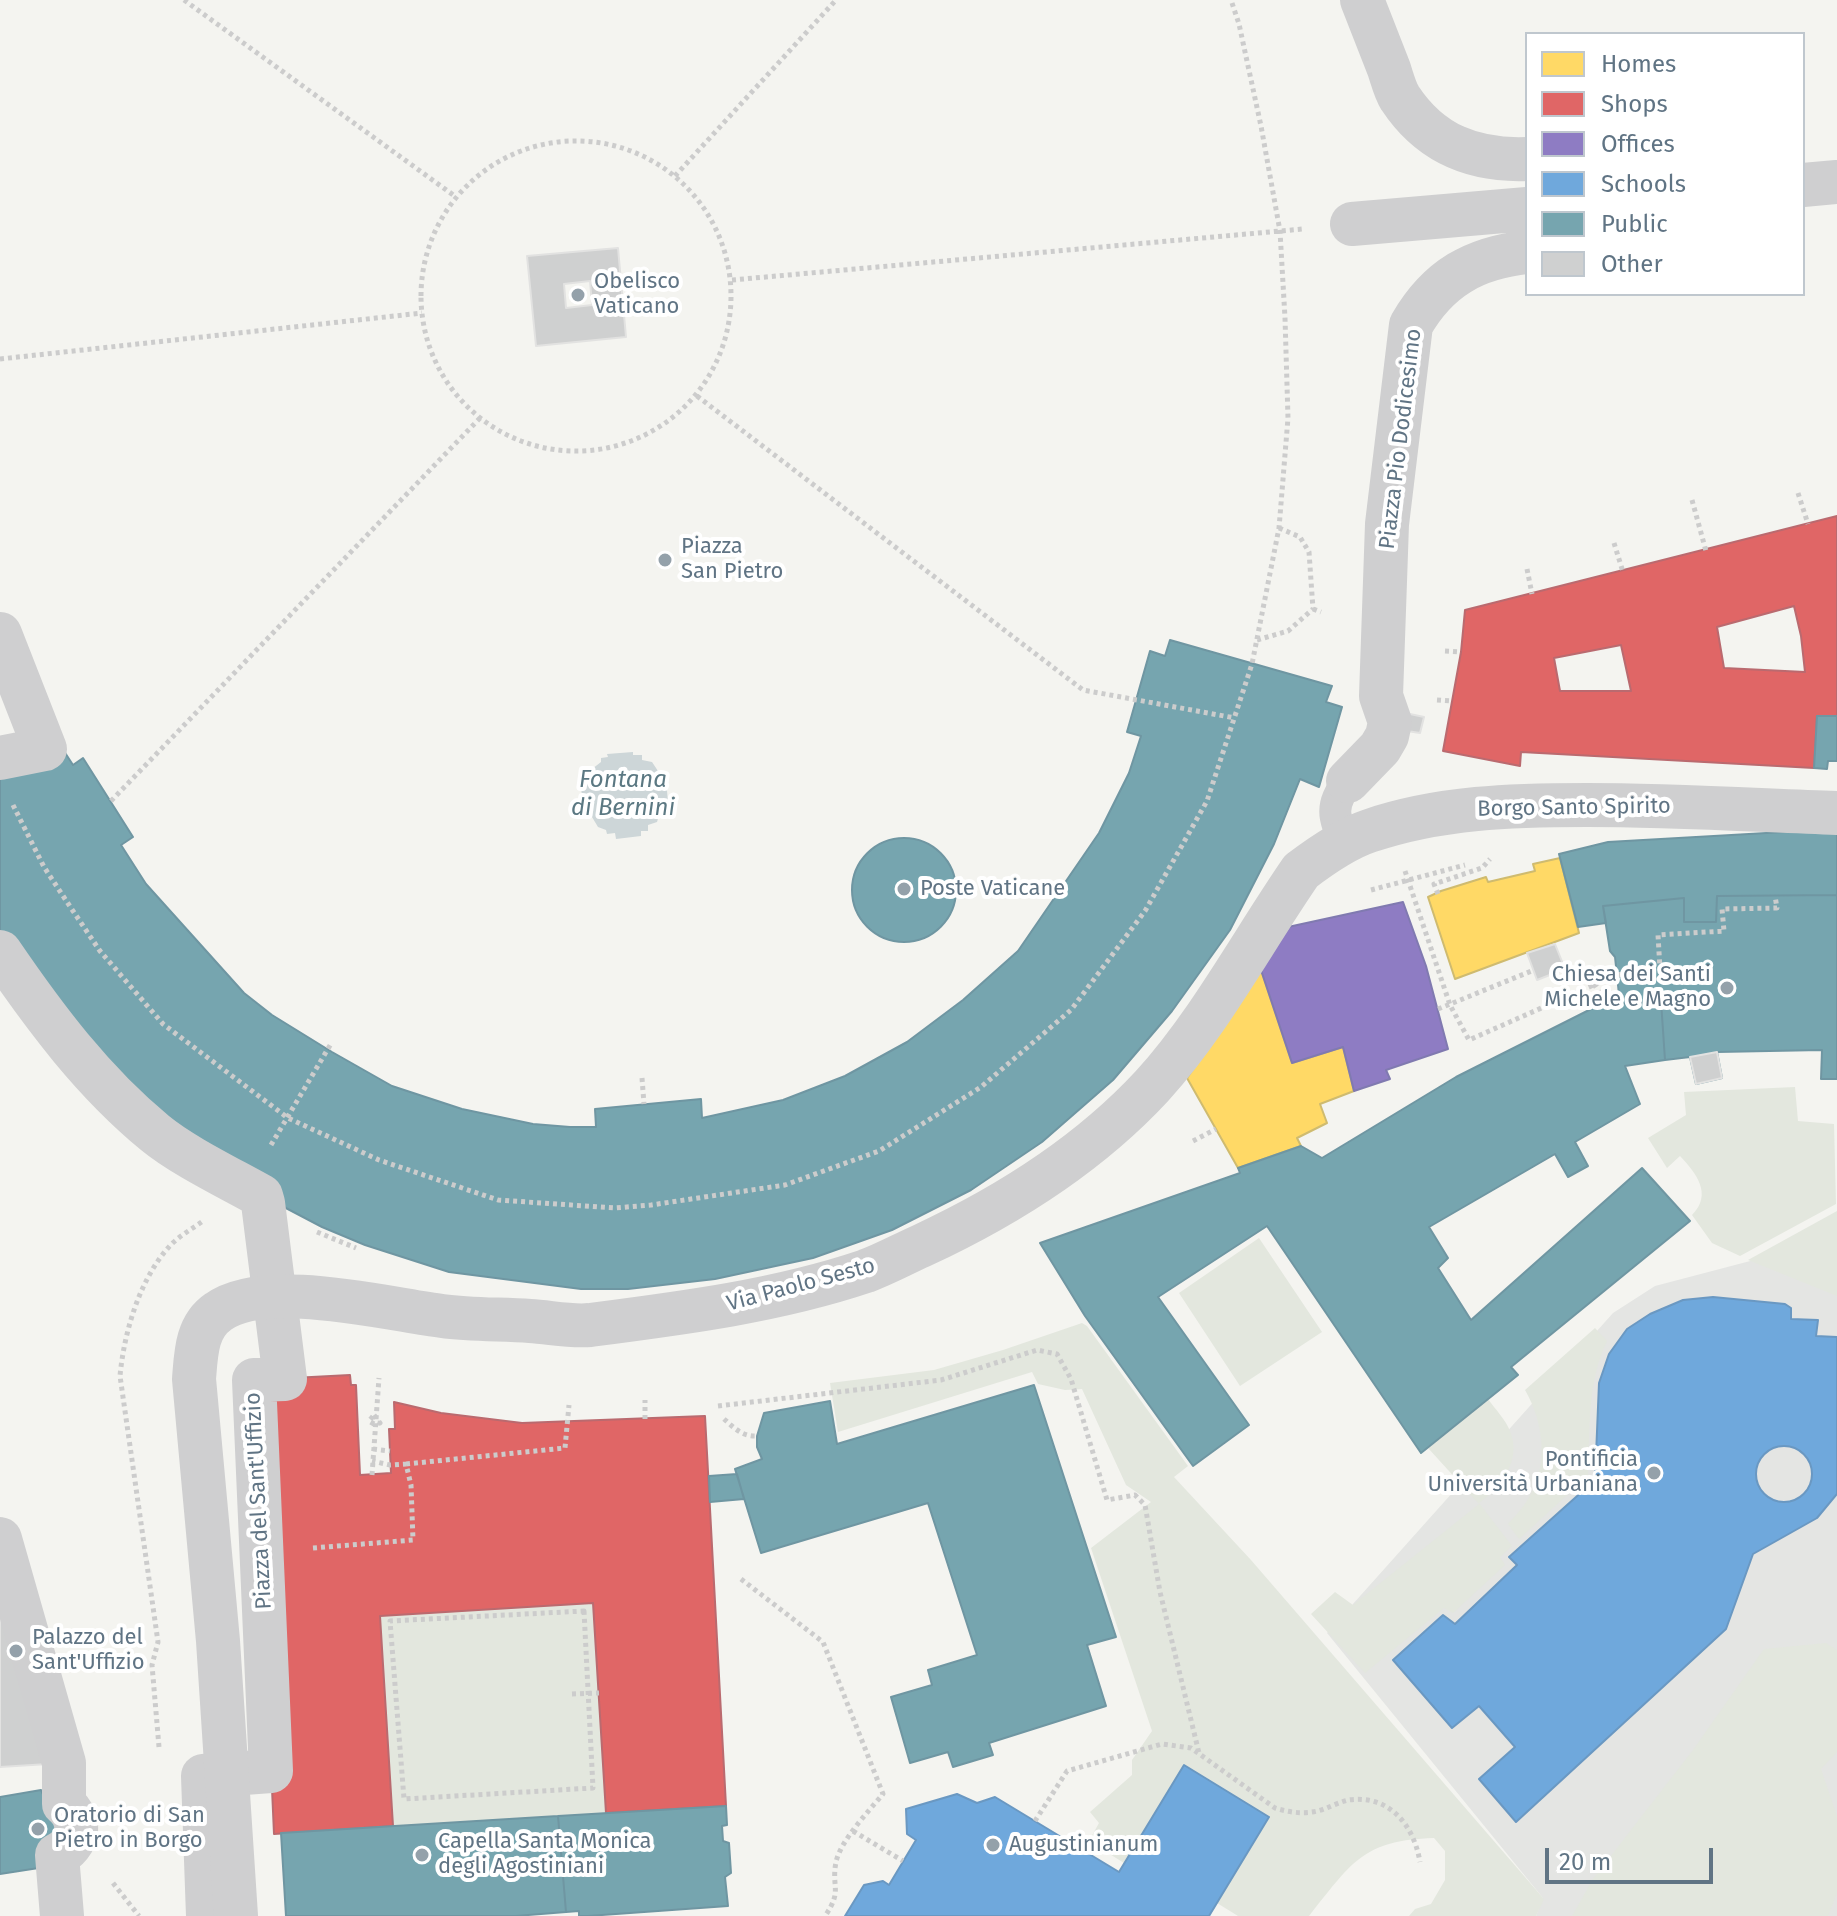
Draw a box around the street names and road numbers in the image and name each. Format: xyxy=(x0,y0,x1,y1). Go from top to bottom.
street label: Piazza Pio Dodicesimo xyxy=(1374,327,1428,551)
street label: Borgo Santo Spirito xyxy=(1477,793,1671,823)
street label: Via Paolo Sesto xyxy=(724,1253,878,1317)
street label: Piazza del Sant'Uffizio xyxy=(240,1392,278,1610)

